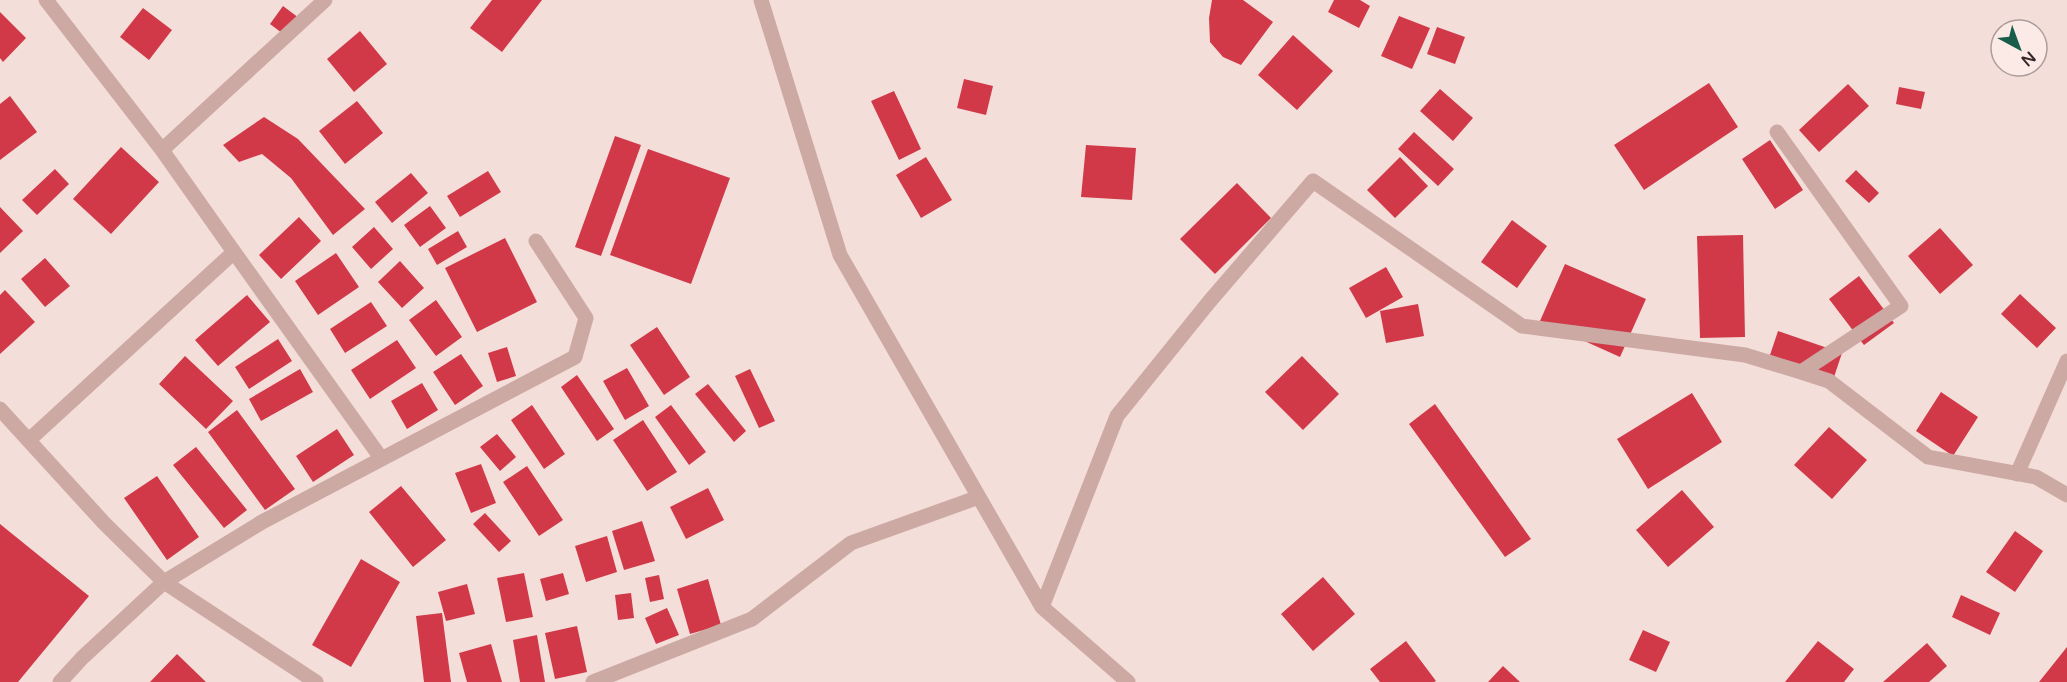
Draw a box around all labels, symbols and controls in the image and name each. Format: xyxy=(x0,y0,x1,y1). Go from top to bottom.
north arrow xyxy=(1989,18,2049,78)
text: N xyxy=(2017,47,2040,70)

